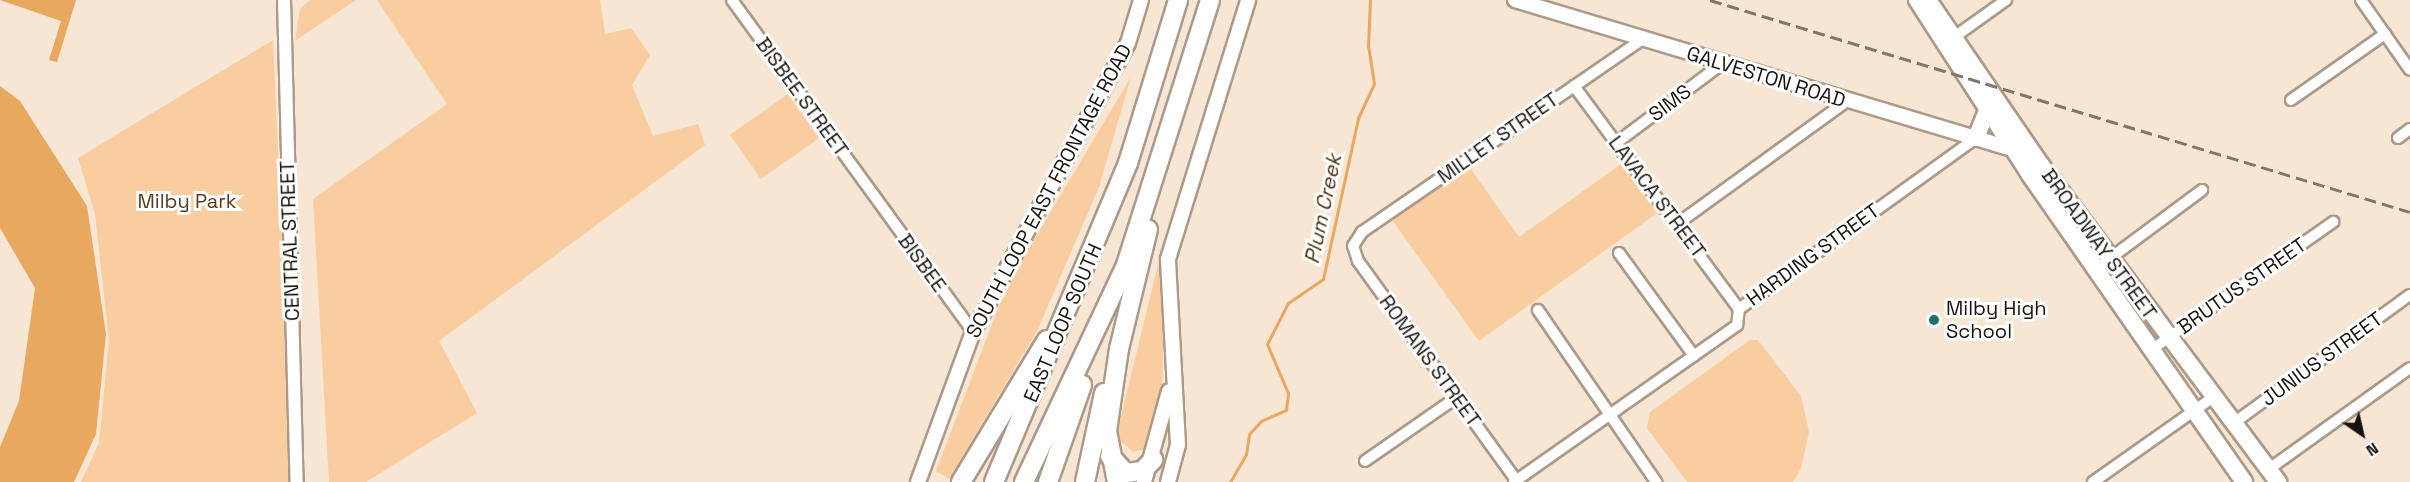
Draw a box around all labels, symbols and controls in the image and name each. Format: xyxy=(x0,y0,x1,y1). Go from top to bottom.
street label: BISBEE STREET xyxy=(751,33,853,161)
street label: SOUTH LOOP EAST FRONTAGE ROAD xyxy=(961,40,1137,342)
street label: GALVESTON ROAD xyxy=(1684,41,1848,113)
street label: SIMS xyxy=(1644,79,1696,127)
street label: MILLET STREET xyxy=(1433,87,1563,189)
street label: LAVACA STREET xyxy=(1603,131,1711,263)
water label: Plum Creek xyxy=(1299,152,1347,266)
street label: CENTRAL STREET xyxy=(275,160,305,322)
street label: BROADWAY STREET xyxy=(2036,164,2162,324)
park label: Milby Park xyxy=(138,189,236,213)
street label: HARDING STREET xyxy=(1742,199,1884,311)
street label: BISBEE xyxy=(893,229,951,297)
street label: BRUTUS STREET xyxy=(2173,233,2311,339)
street label: EAST LOOP SOUTH xyxy=(1019,240,1107,406)
street label: ROMANS STREET xyxy=(1374,290,1486,432)
place label: Milby High School xyxy=(1946,296,2046,343)
street label: JUNIUS STREET xyxy=(2257,307,2387,411)
marker: Milby High School xyxy=(1927,313,1941,327)
north arrow xyxy=(2332,404,2392,464)
text: N xyxy=(2362,438,2383,461)

